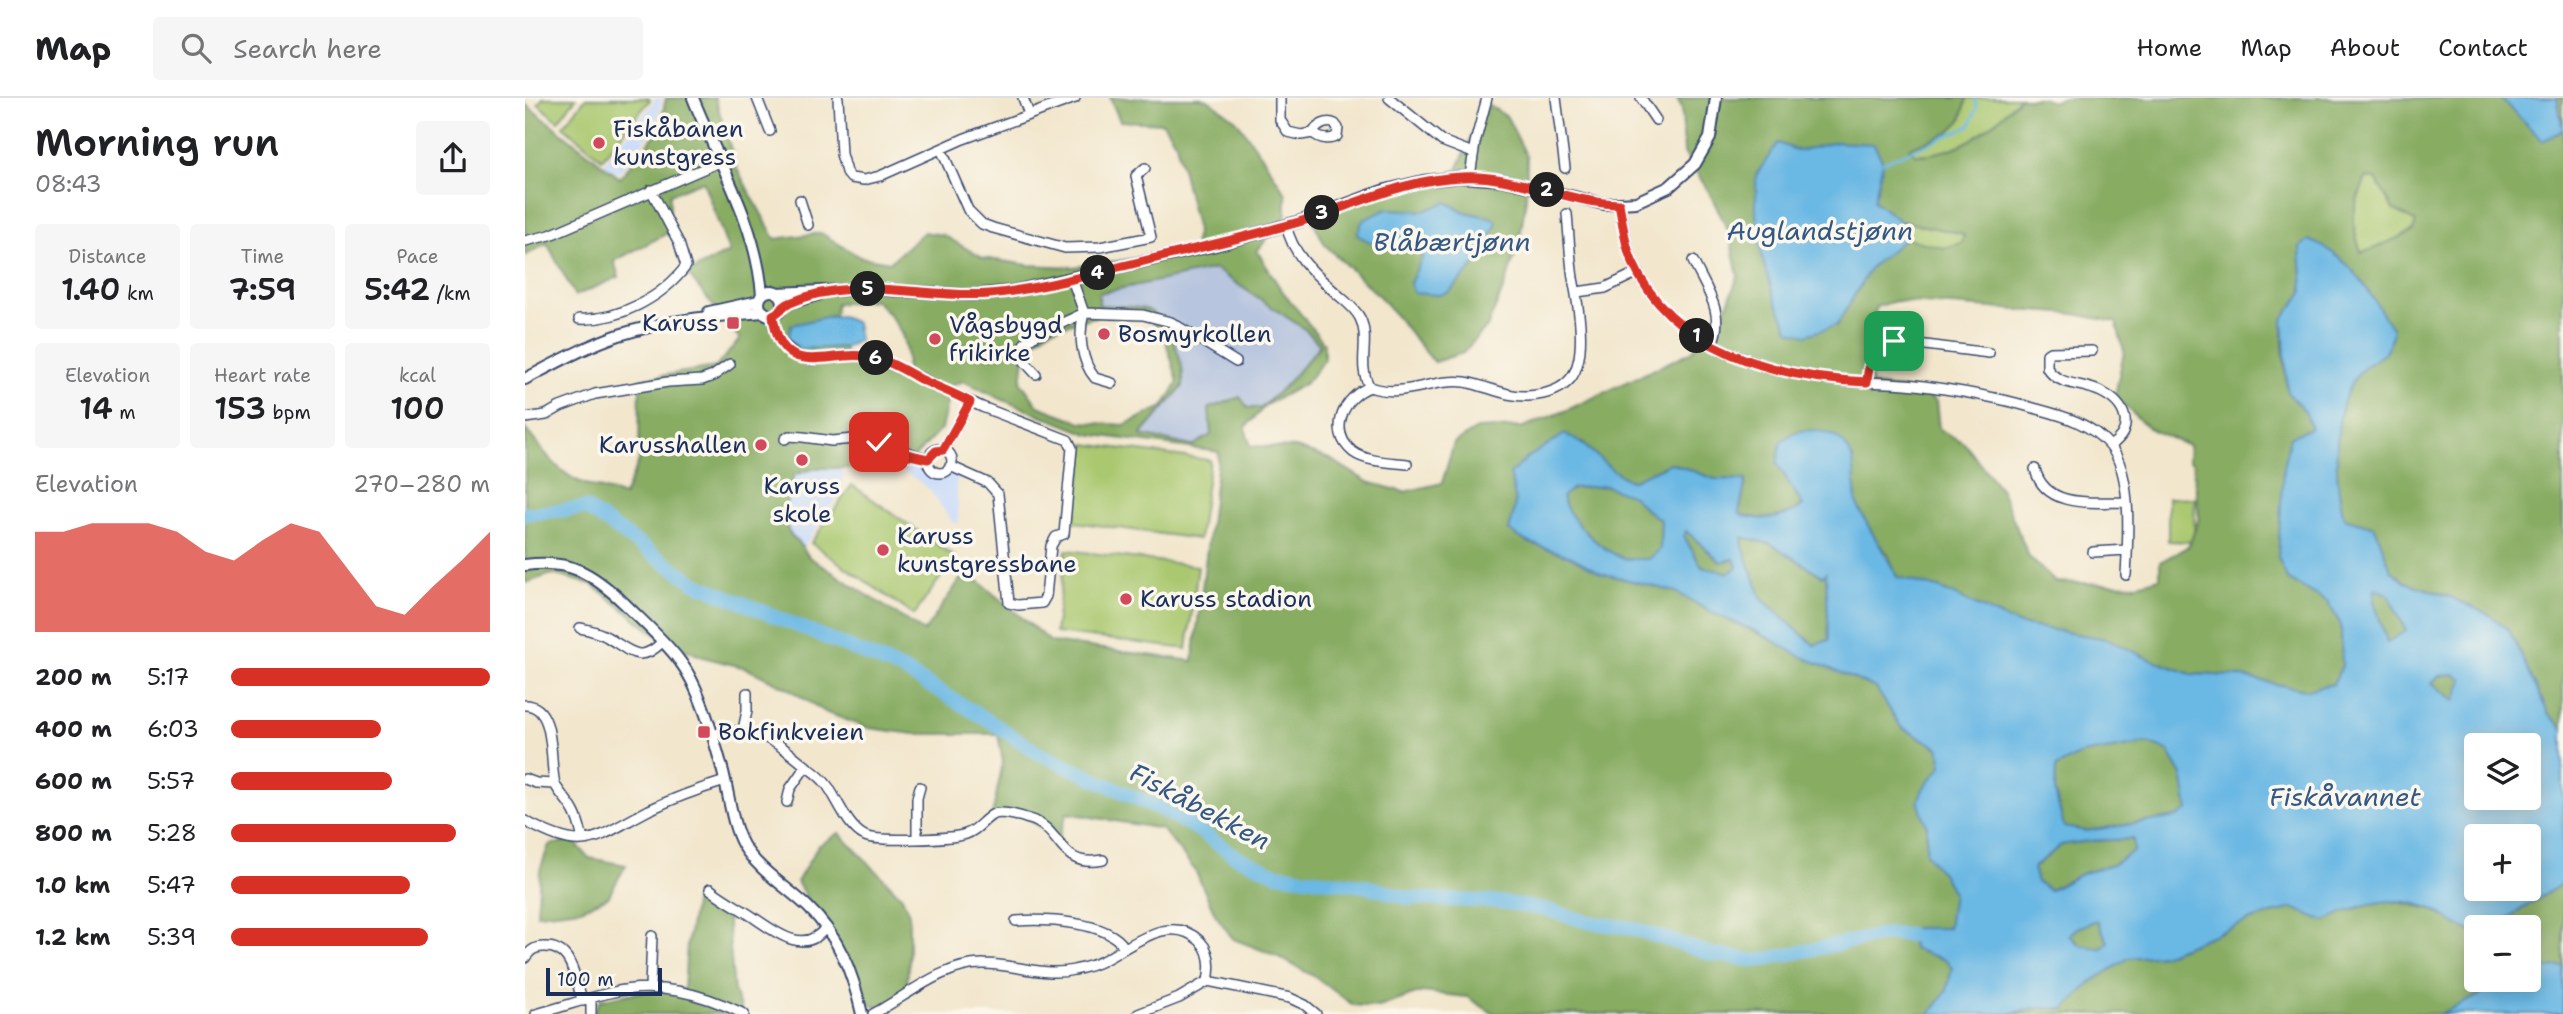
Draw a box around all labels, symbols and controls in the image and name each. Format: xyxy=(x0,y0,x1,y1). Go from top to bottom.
search box xyxy=(153,17,643,80)
text: Map xyxy=(35,26,111,71)
icon: search xyxy=(177,29,215,67)
text: Search here xyxy=(233,31,382,66)
text: Home xyxy=(2136,32,2202,64)
text: Map xyxy=(2240,32,2292,64)
text: About xyxy=(2330,32,2400,64)
text: Contact xyxy=(2438,32,2528,64)
place label: Fiskåbanen kunstgress xyxy=(613,113,744,173)
text: Morning run xyxy=(35,117,279,168)
button: share xyxy=(416,121,490,195)
marker: Fiskåbanen kunstgress xyxy=(591,135,607,151)
text: 08:43 xyxy=(35,169,102,199)
pin: 2 xyxy=(1529,172,1565,208)
text: 2 xyxy=(1540,177,1553,202)
pin: 3 xyxy=(1305,195,1339,230)
text: 3 xyxy=(1315,200,1328,225)
water label: Auglandstjønn xyxy=(1727,213,1913,248)
water label: Blåbærtjønn xyxy=(1373,224,1531,259)
text: Distance xyxy=(69,244,146,269)
text: Time xyxy=(241,244,284,269)
text: Pace xyxy=(397,244,438,269)
pin: 4 xyxy=(1081,256,1115,290)
text: 4 xyxy=(1091,260,1104,285)
text: 1.40 xyxy=(61,269,121,310)
text: 7:59 xyxy=(229,269,296,310)
text: 5:42 xyxy=(364,269,430,310)
pin: 5 xyxy=(851,272,885,306)
text: 5 xyxy=(862,276,873,301)
text: km xyxy=(121,281,154,306)
text: /km xyxy=(430,281,471,306)
place label: Karuss xyxy=(642,307,719,339)
place label: Vågsbygd frikirke xyxy=(949,309,1062,369)
pin xyxy=(1864,311,1924,371)
marker: Karuss xyxy=(725,315,741,331)
place label: Bosmyrkollen xyxy=(1118,318,1271,350)
pin: 1 xyxy=(1679,318,1715,354)
icon: arrive xyxy=(1875,322,1913,360)
text: 1 xyxy=(1692,323,1701,348)
marker: Bosmyrkollen xyxy=(1096,326,1112,342)
marker: Vågsbygd frikirke xyxy=(927,331,943,347)
pin: 6 xyxy=(859,341,893,376)
text: 6 xyxy=(869,345,882,370)
text: Elevation xyxy=(65,363,150,388)
text: Heart rate xyxy=(214,363,311,388)
text: kcal xyxy=(399,363,436,388)
text: 14 xyxy=(79,388,113,429)
text: 153 xyxy=(214,388,266,429)
text: 100 xyxy=(390,388,445,429)
text: m xyxy=(113,400,136,425)
text: bpm xyxy=(266,400,311,425)
pin xyxy=(849,412,909,472)
icon: check xyxy=(860,423,898,461)
place label: Karusshallen xyxy=(599,429,747,461)
marker: Karusshallen xyxy=(753,437,769,453)
marker: Karuss skole xyxy=(794,452,810,468)
text: Elevation xyxy=(35,469,138,499)
text: 270–280 m xyxy=(353,469,490,499)
place label: Karuss skole xyxy=(764,470,840,530)
place label: Karuss kunstgressbane xyxy=(897,520,1077,580)
marker: Karuss kunstgressbane xyxy=(875,542,891,558)
place label: Karuss stadion xyxy=(1140,583,1312,615)
marker: Karuss stadion xyxy=(1118,591,1134,607)
text: 200 m xyxy=(35,662,112,692)
text: 5:17 xyxy=(147,662,189,692)
text: 400 m xyxy=(35,714,112,744)
text: 6:03 xyxy=(147,714,199,744)
place label: Bokfinkveien xyxy=(718,716,864,748)
marker: Bokfinkveien xyxy=(696,724,712,740)
map controls xyxy=(2464,733,2541,992)
button: layers xyxy=(2464,733,2541,810)
water label: Fiskåbekken xyxy=(1123,754,1277,858)
text: 600 m xyxy=(35,766,112,796)
text: 5:57 xyxy=(147,766,195,796)
water label: Fiskåvannet xyxy=(2269,779,2422,814)
text: 800 m xyxy=(35,818,112,848)
text: 5:28 xyxy=(147,818,197,848)
button: + xyxy=(2464,824,2541,901)
text: 1.0 km xyxy=(35,870,110,900)
text: 5:47 xyxy=(147,870,196,900)
button: − xyxy=(2464,915,2541,992)
text: 1.2 km xyxy=(35,922,111,952)
text: 5:39 xyxy=(147,922,196,952)
scale bar xyxy=(546,965,661,997)
text: 100 m xyxy=(557,967,614,992)

